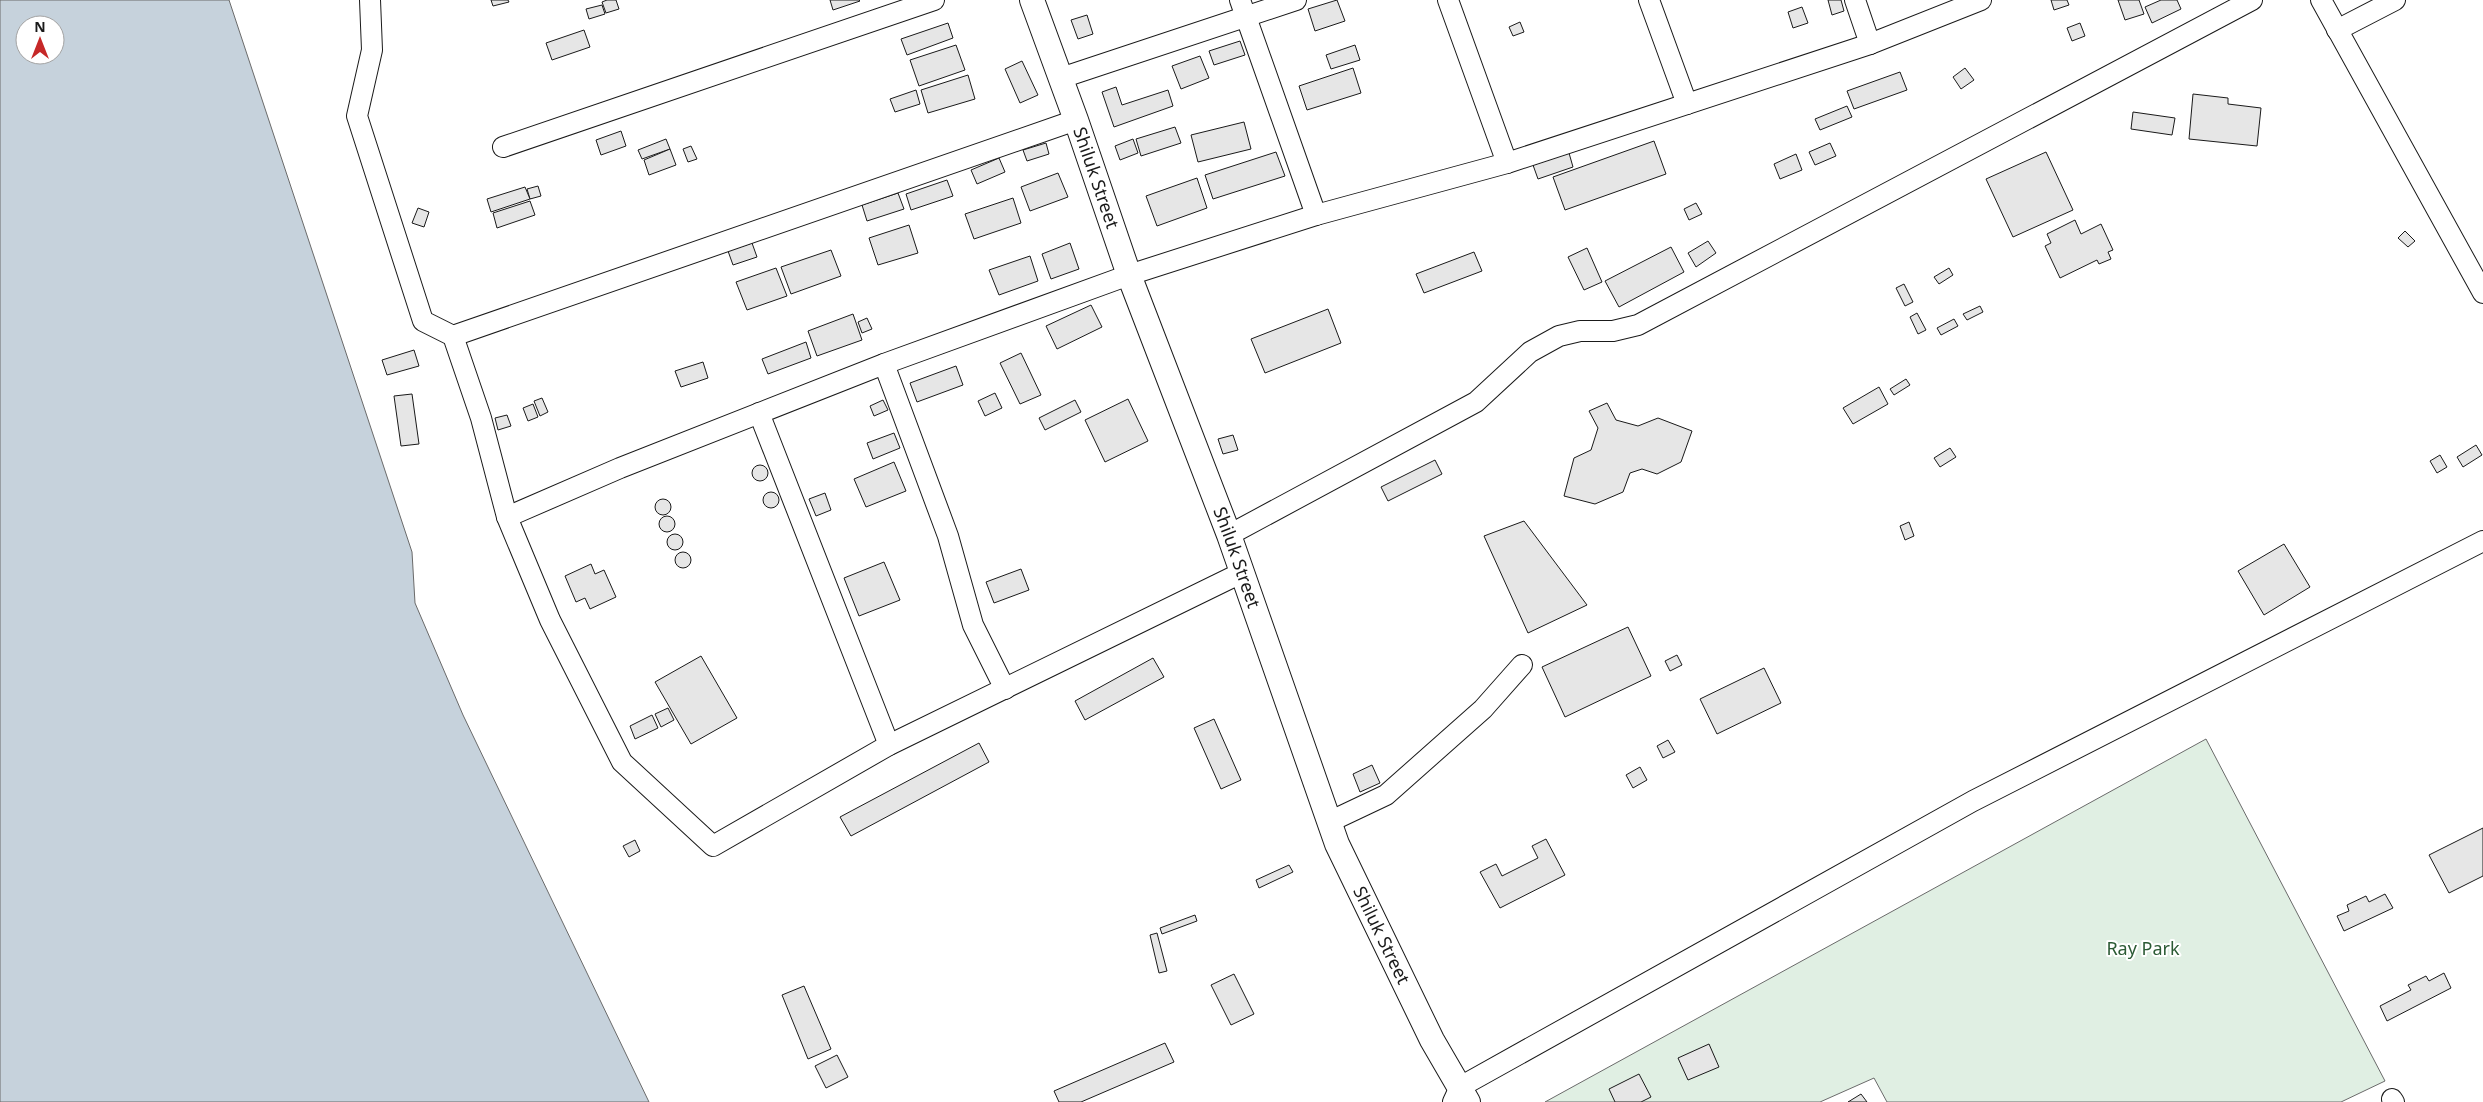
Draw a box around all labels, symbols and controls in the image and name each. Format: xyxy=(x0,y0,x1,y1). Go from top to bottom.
north arrow xyxy=(15,15,65,65)
text: N xyxy=(34,17,46,36)
street label: Shiluk Street xyxy=(1068,124,1125,232)
street label: Shiluk Street xyxy=(1208,503,1267,612)
street label: Shiluk Street xyxy=(1348,882,1416,988)
park label: Ray Park xyxy=(2106,936,2180,960)

